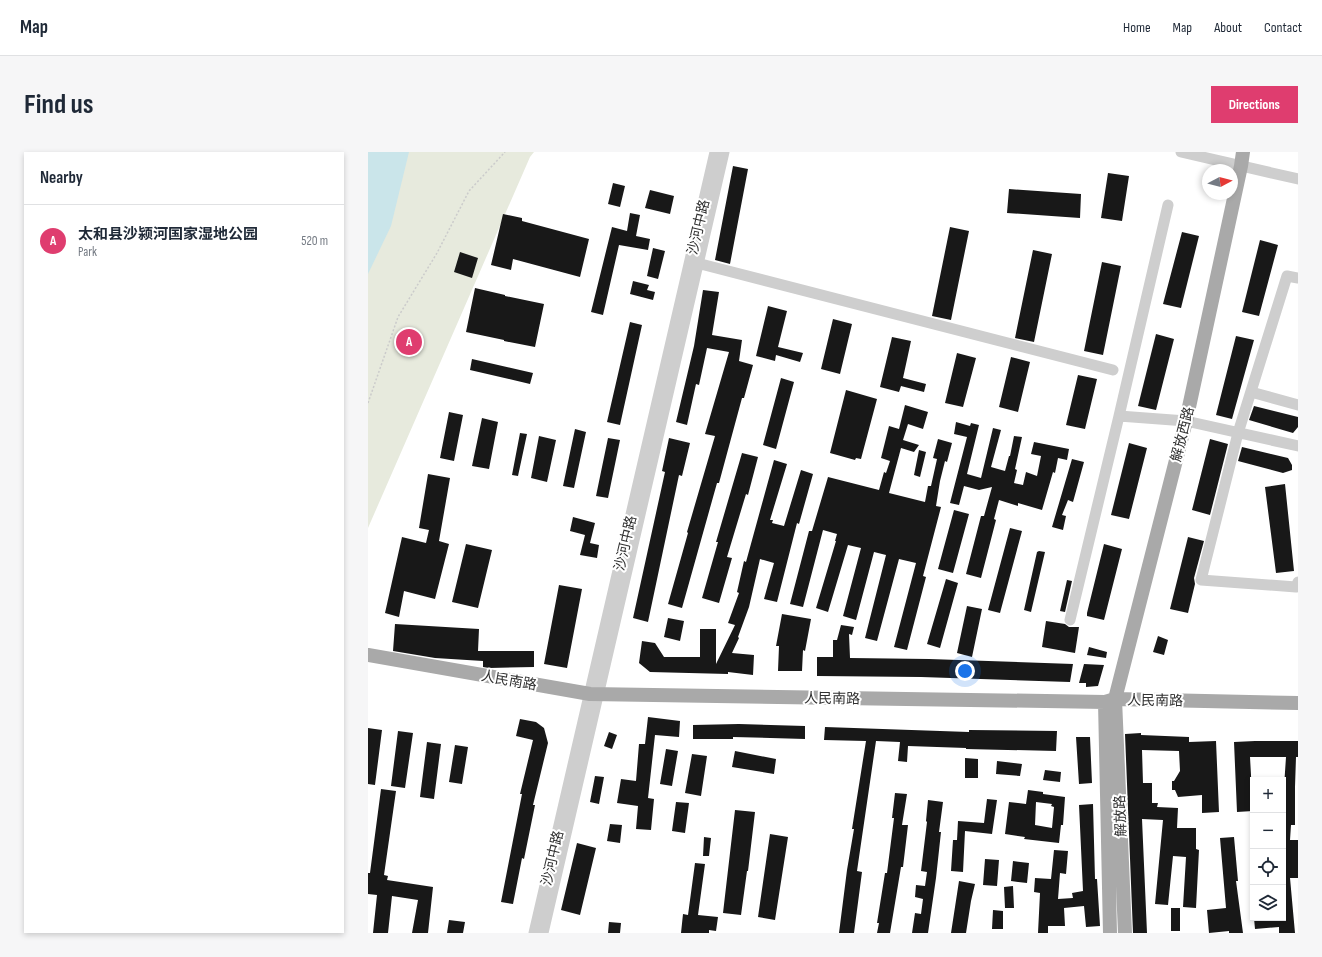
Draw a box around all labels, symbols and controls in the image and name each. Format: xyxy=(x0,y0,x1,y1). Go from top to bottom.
text: Map xyxy=(20,16,48,39)
text: Home xyxy=(1123,19,1151,36)
text: Map xyxy=(1173,19,1192,36)
text: About xyxy=(1214,19,1242,36)
text: Contact xyxy=(1264,19,1302,36)
button: Directions xyxy=(1211,86,1298,123)
text: Find us xyxy=(24,88,93,121)
north arrow xyxy=(1202,164,1238,200)
text: Nearby xyxy=(40,168,83,188)
street label: 沙河中路 xyxy=(684,198,713,256)
text: 太和县沙颍河国家湿地公园 xyxy=(78,225,258,244)
text: A xyxy=(50,233,56,249)
text: 520 m xyxy=(301,233,328,249)
text: Park xyxy=(78,244,97,260)
pin: A xyxy=(396,327,422,357)
street label: 解放西路 xyxy=(1167,405,1198,463)
street label: 沙河中路 xyxy=(611,514,640,572)
your location xyxy=(955,661,975,681)
street label: 人民南路 xyxy=(480,667,538,694)
street label: 人民南路 xyxy=(804,690,860,707)
street label: 人民南路 xyxy=(1127,692,1183,709)
map controls xyxy=(1250,777,1286,921)
button: + xyxy=(1250,777,1286,813)
street label: 解放路 xyxy=(1111,795,1130,837)
button: − xyxy=(1250,813,1286,849)
street label: 沙河中路 xyxy=(538,829,567,887)
button: locate xyxy=(1250,849,1286,885)
button: layers xyxy=(1250,885,1286,921)

